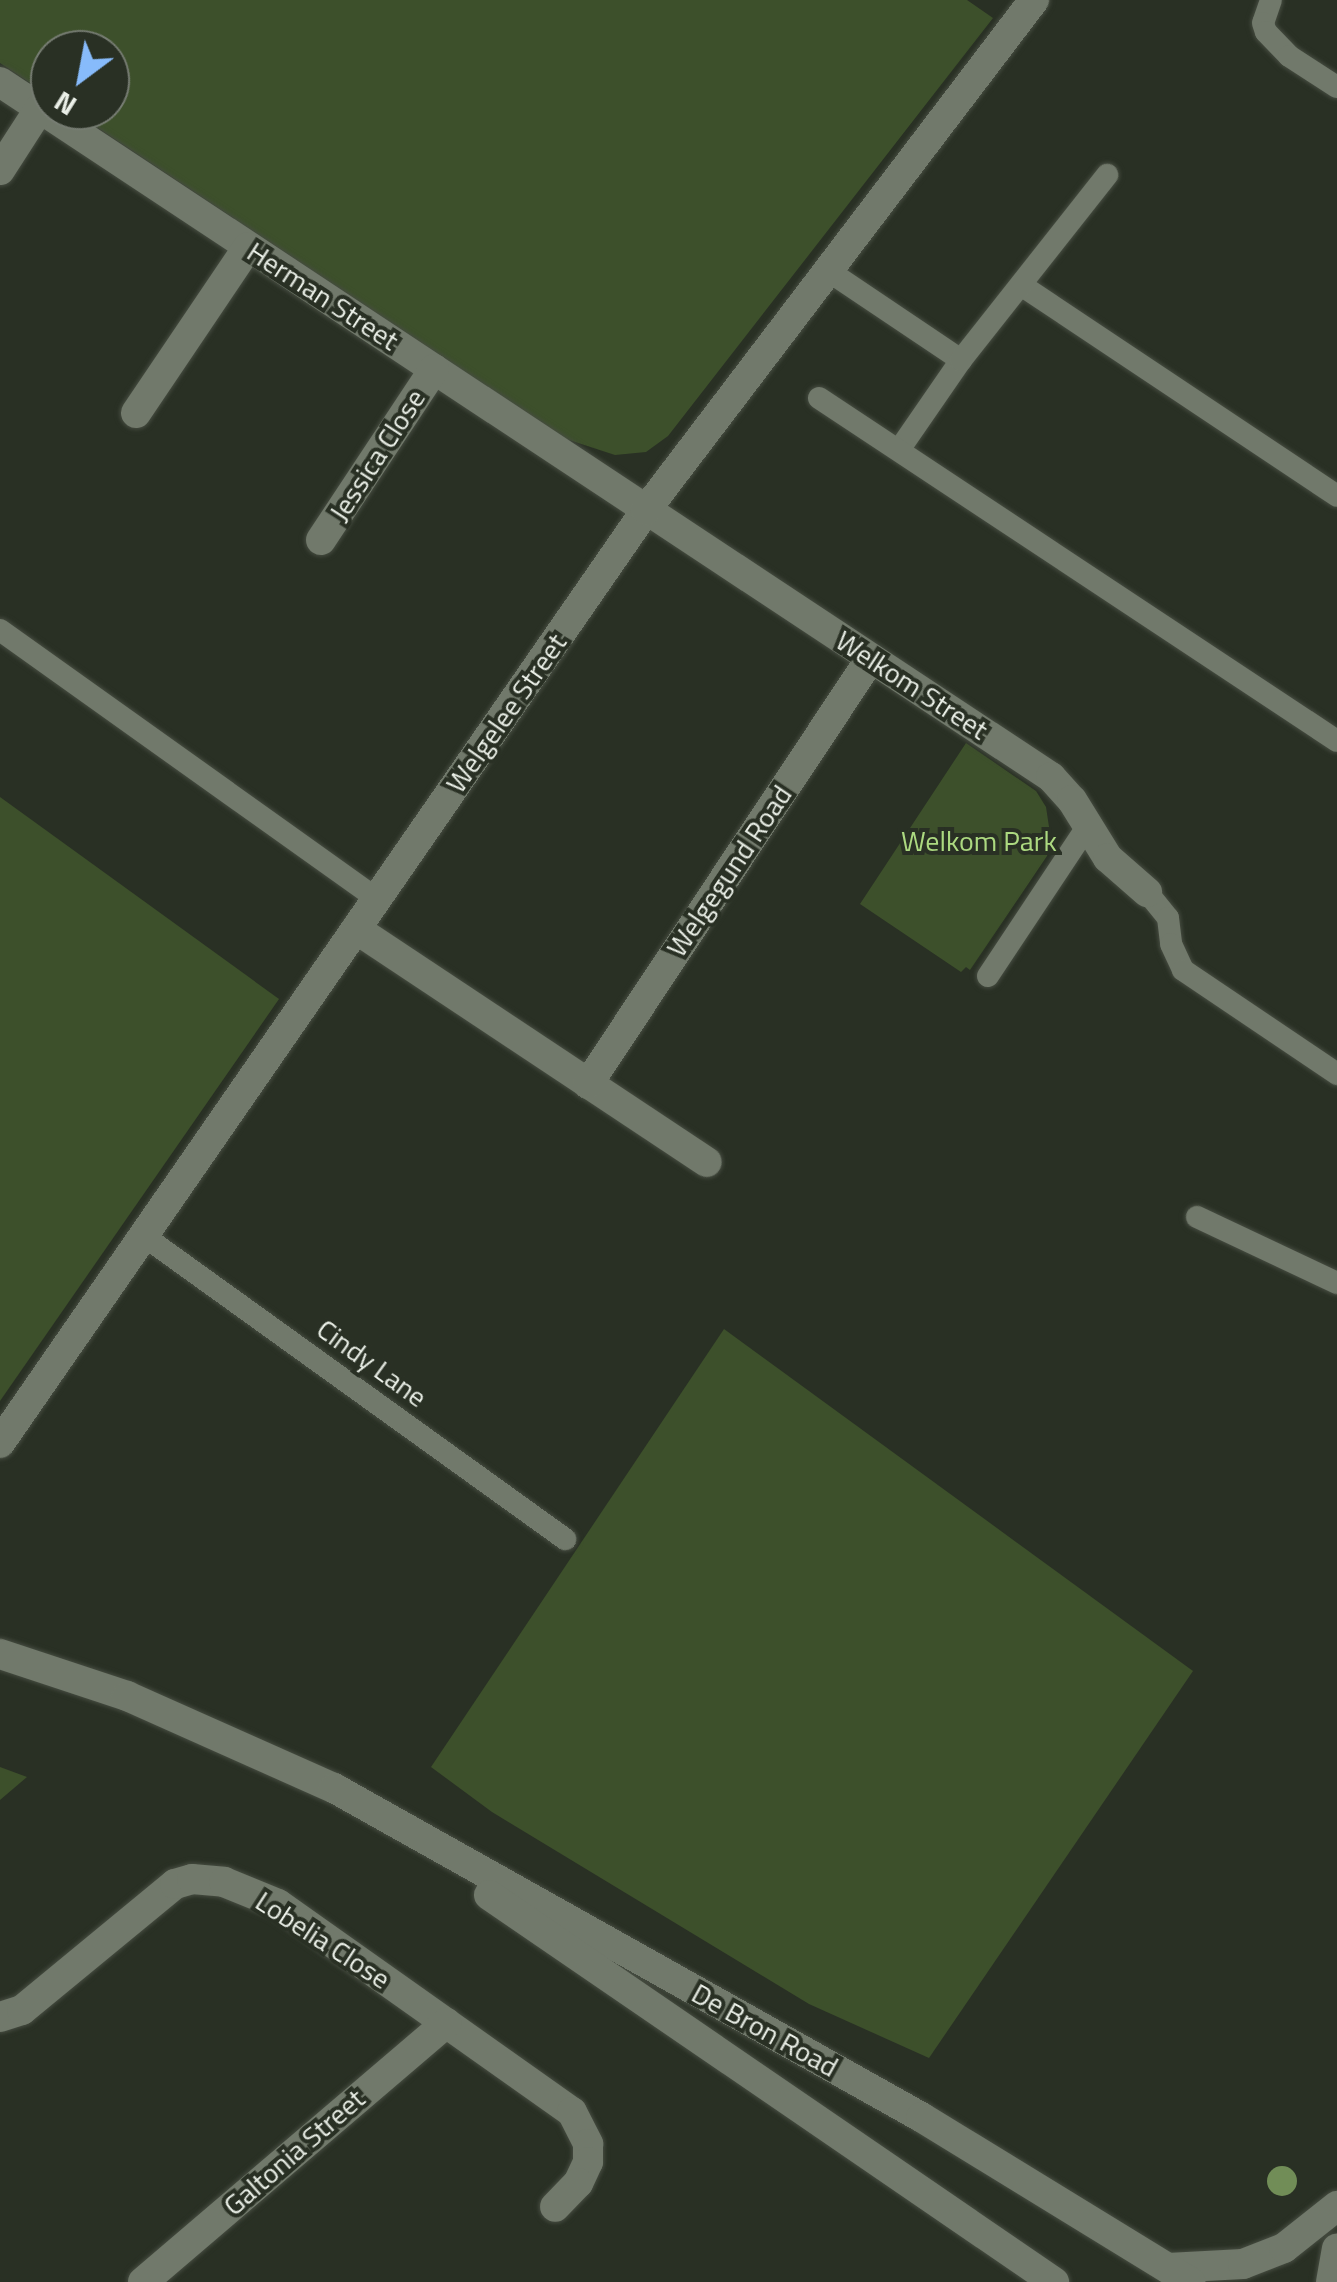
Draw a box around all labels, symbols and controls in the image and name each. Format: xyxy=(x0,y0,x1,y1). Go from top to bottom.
north arrow xyxy=(30,30,130,130)
text: N xyxy=(45,81,85,128)
street label: Herman Street xyxy=(241,235,405,357)
street label: Jessica Close xyxy=(322,383,432,527)
street label: Welkom Street xyxy=(830,623,994,747)
street label: Welgelee Street xyxy=(439,627,573,799)
street label: Welgegund Road xyxy=(659,779,799,963)
park label: Welkom Park xyxy=(901,824,1057,858)
street label: Cindy Lane xyxy=(311,1312,433,1414)
street label: Lobelia Close xyxy=(250,1884,396,1996)
street label: De Bron Road xyxy=(686,1976,844,2084)
street label: Galtonia Street xyxy=(217,2082,371,2222)

